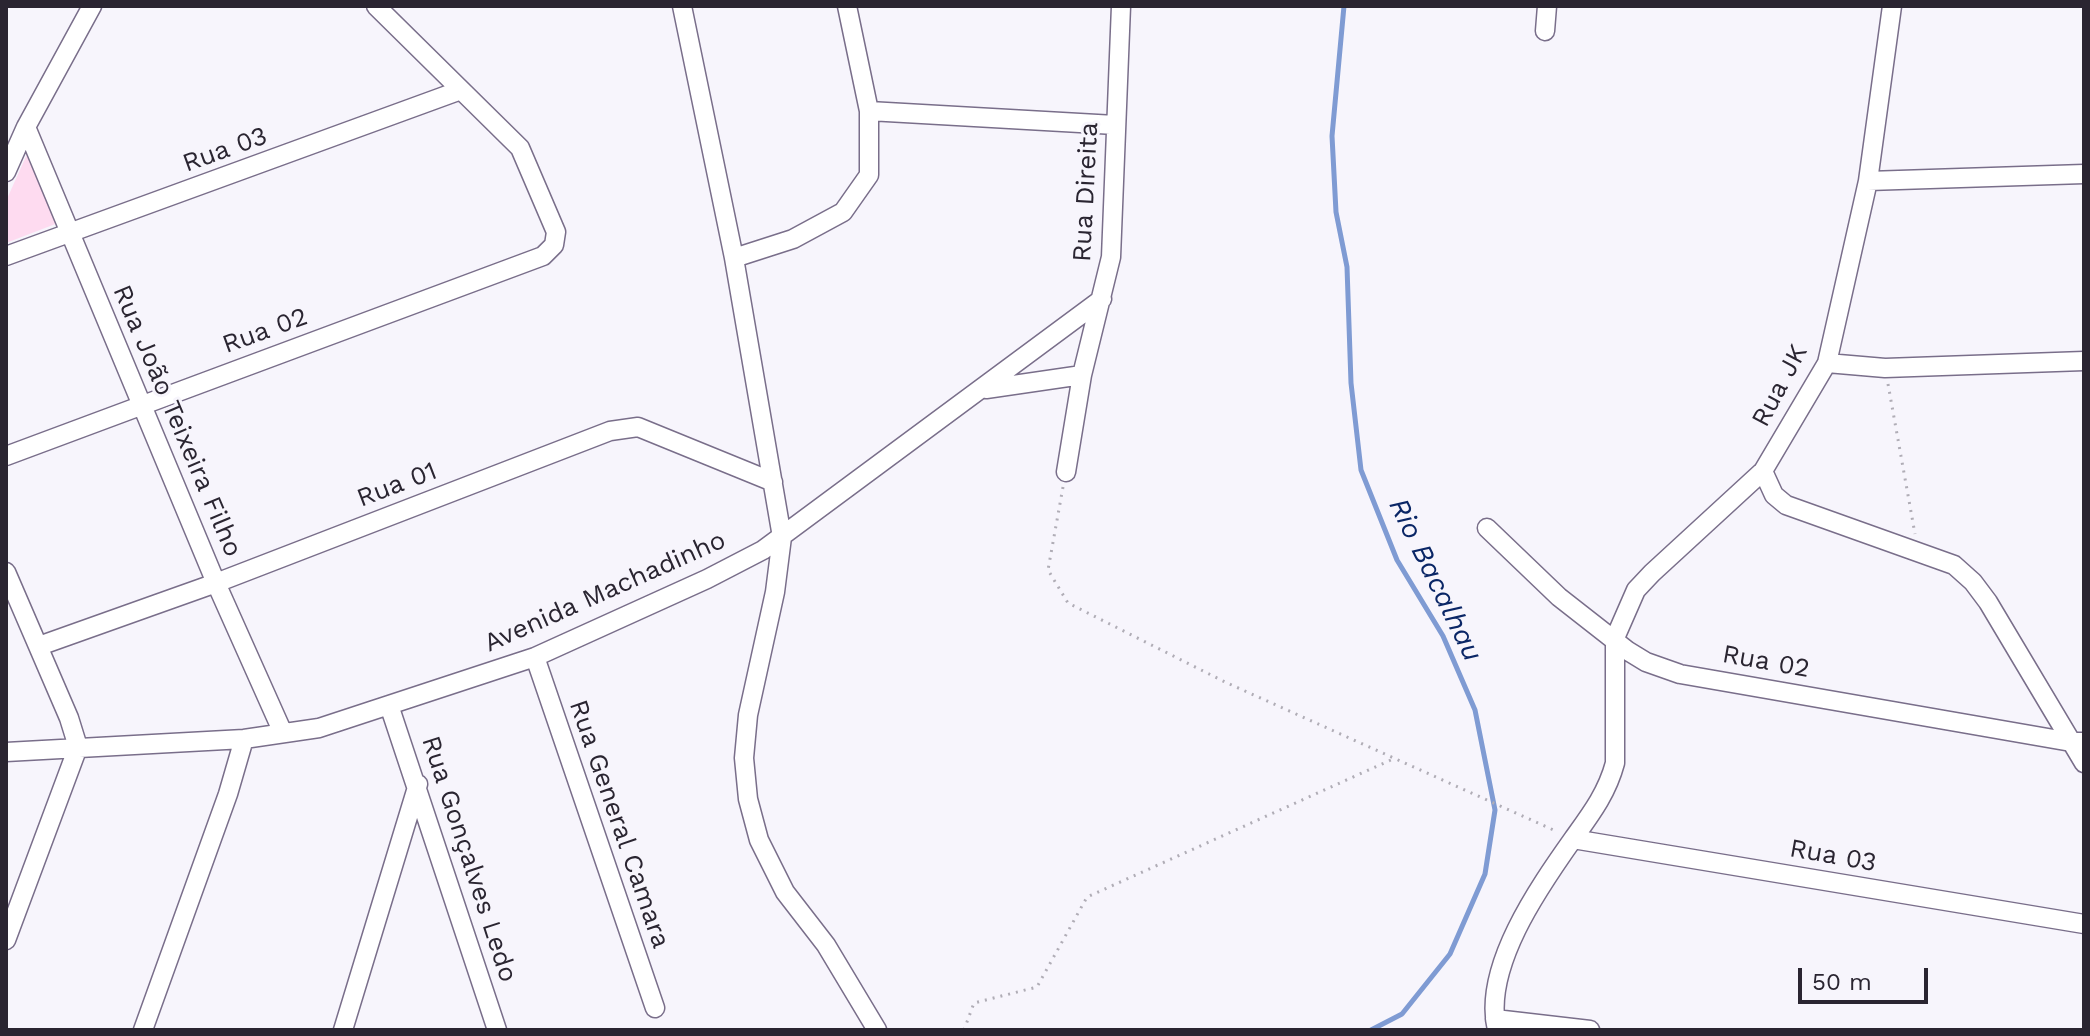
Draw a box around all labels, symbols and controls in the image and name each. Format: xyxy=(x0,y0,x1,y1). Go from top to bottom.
street label: Rua 03 xyxy=(179,120,271,180)
street label: Rua Direita xyxy=(1067,121,1105,263)
street label: Rua João Teixeira Filho xyxy=(106,280,248,562)
street label: Rua 02 xyxy=(218,301,312,361)
street label: Rua JK xyxy=(1745,340,1815,432)
street label: Rua 01 xyxy=(353,456,441,514)
water label: Rio Bacalhau xyxy=(1381,493,1489,667)
street label: Avenida Machadinho xyxy=(480,525,730,659)
street label: Rua 02 xyxy=(1720,639,1812,685)
street label: Rua General Camara xyxy=(562,696,676,952)
street label: Rua Gonçalves Ledo xyxy=(414,732,524,986)
street label: Rua 03 xyxy=(1787,833,1879,879)
scale bar xyxy=(1802,952,1932,1002)
text: 50 m xyxy=(1812,968,1872,996)

